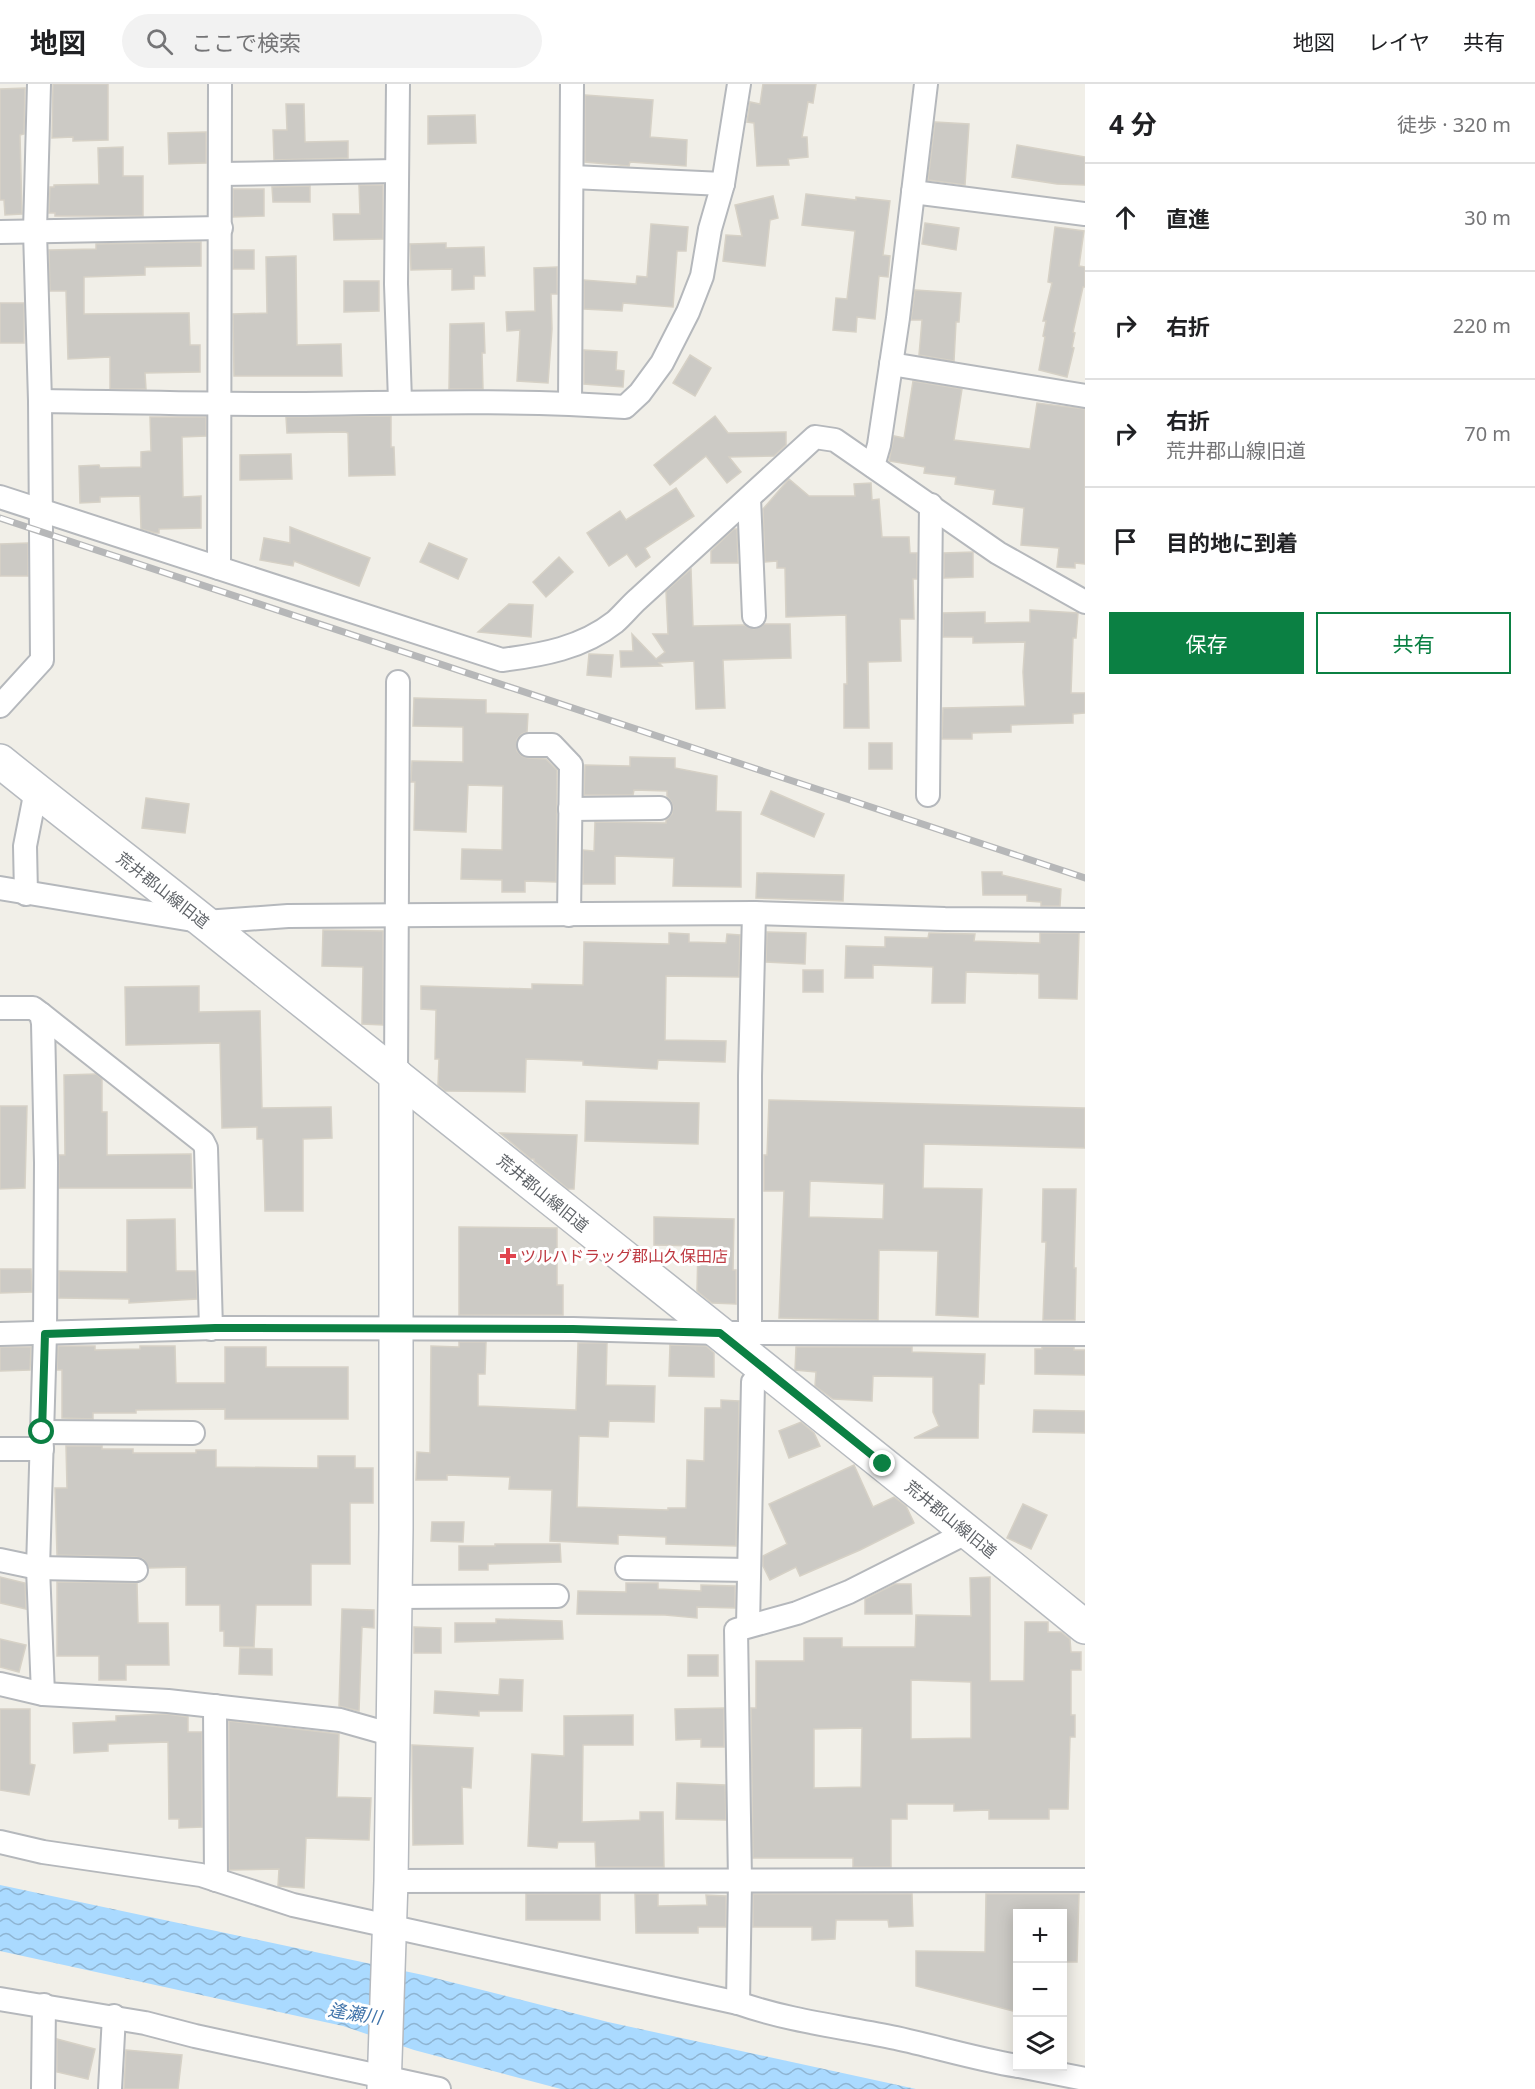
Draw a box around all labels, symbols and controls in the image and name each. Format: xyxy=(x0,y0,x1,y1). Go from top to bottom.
search box xyxy=(122,14,542,68)
text: 地図 xyxy=(30,23,86,61)
icon: search xyxy=(143,25,176,58)
text: ここで検索 xyxy=(191,27,301,57)
text: 地図 xyxy=(1293,28,1335,56)
text: レイヤ xyxy=(1368,28,1430,56)
text: 共有 xyxy=(1463,28,1505,56)
text: 4 分 xyxy=(1109,106,1157,142)
text: 徒歩 · 320 m xyxy=(1397,111,1511,138)
icon: ahead xyxy=(1109,201,1142,234)
text: 直進 xyxy=(1166,203,1210,233)
text: 30 m xyxy=(1464,204,1511,231)
icon: right xyxy=(1109,309,1142,342)
text: 右折 xyxy=(1166,311,1210,341)
text: 220 m xyxy=(1453,312,1511,339)
text: 右折 xyxy=(1166,405,1210,435)
icon: right xyxy=(1109,417,1142,450)
text: 70 m xyxy=(1464,420,1511,447)
text: 荒井郡山線旧道 xyxy=(1166,437,1306,464)
icon: arrive xyxy=(1109,525,1142,558)
text: 目的地に到着 xyxy=(1166,527,1298,557)
button: 保存 xyxy=(1109,612,1304,674)
button: 共有 xyxy=(1316,612,1511,674)
street label: 荒井郡山線旧道 xyxy=(112,847,214,933)
street label: 荒井郡山線旧道 xyxy=(493,1149,593,1237)
place label: ツルハドラッグ郡山久保田店 xyxy=(520,1245,728,1267)
marker: ツルハドラッグ郡山久保田店 xyxy=(501,1249,515,1263)
route start xyxy=(28,1418,54,1444)
route end xyxy=(869,1450,895,1476)
street label: 荒井郡山線旧道 xyxy=(901,1475,1001,1563)
map controls xyxy=(1013,1909,1067,2071)
button: + xyxy=(1013,1909,1067,1963)
button: − xyxy=(1013,1963,1067,2017)
water label: 逢瀬川 xyxy=(326,1997,386,2029)
button: layers xyxy=(1013,2017,1067,2071)

